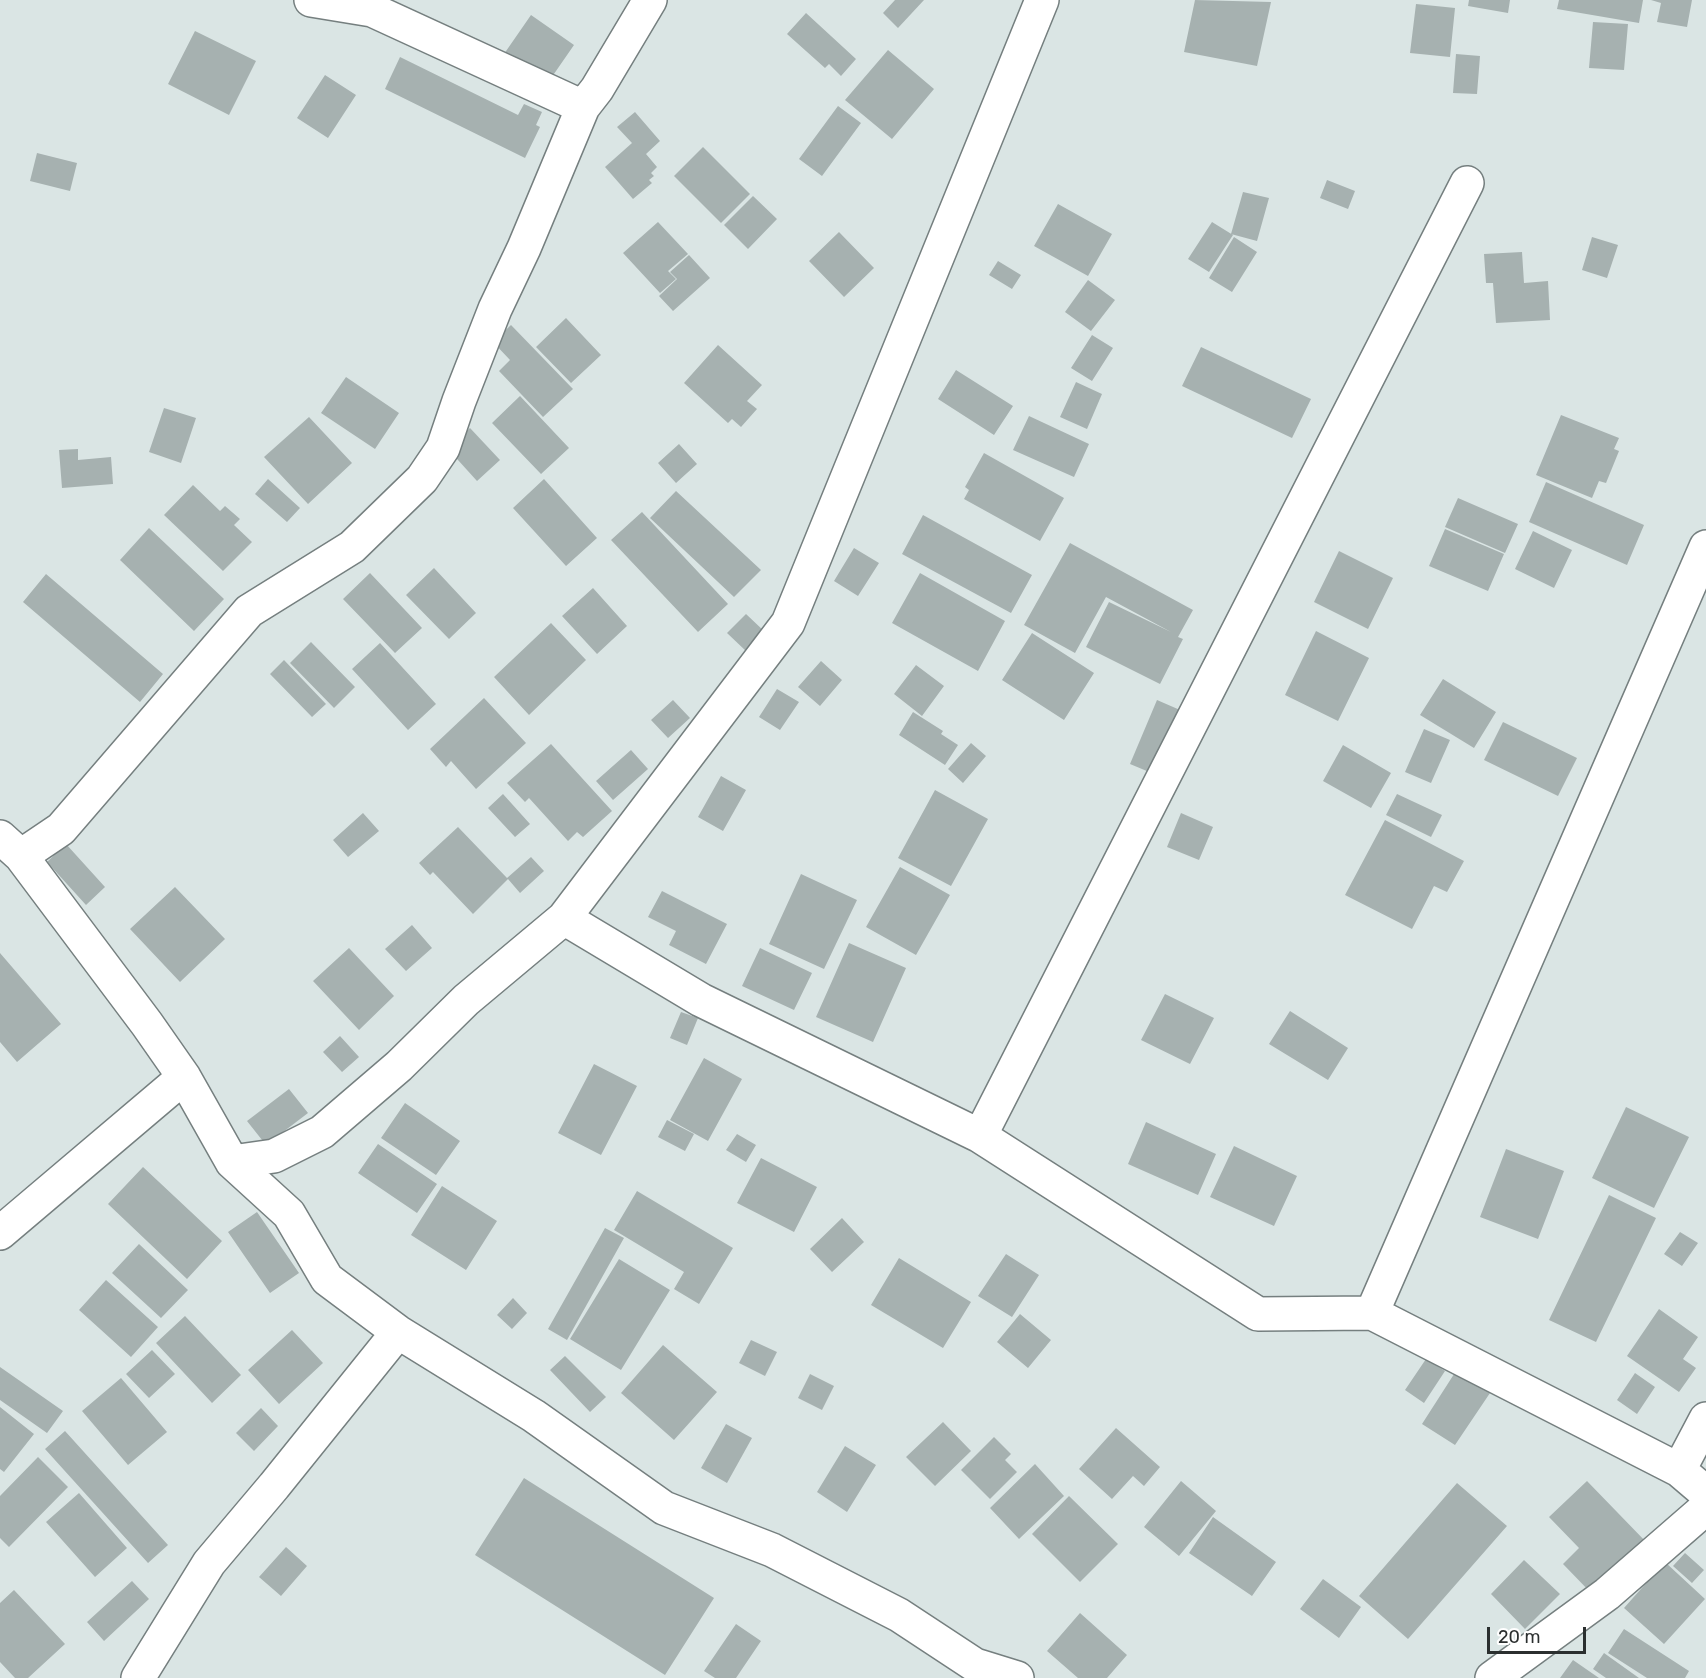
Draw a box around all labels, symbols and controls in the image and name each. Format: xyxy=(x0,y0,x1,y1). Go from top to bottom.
scale bar xyxy=(1490,1615,1589,1653)
text: 20 m xyxy=(1498,1626,1540,1648)

